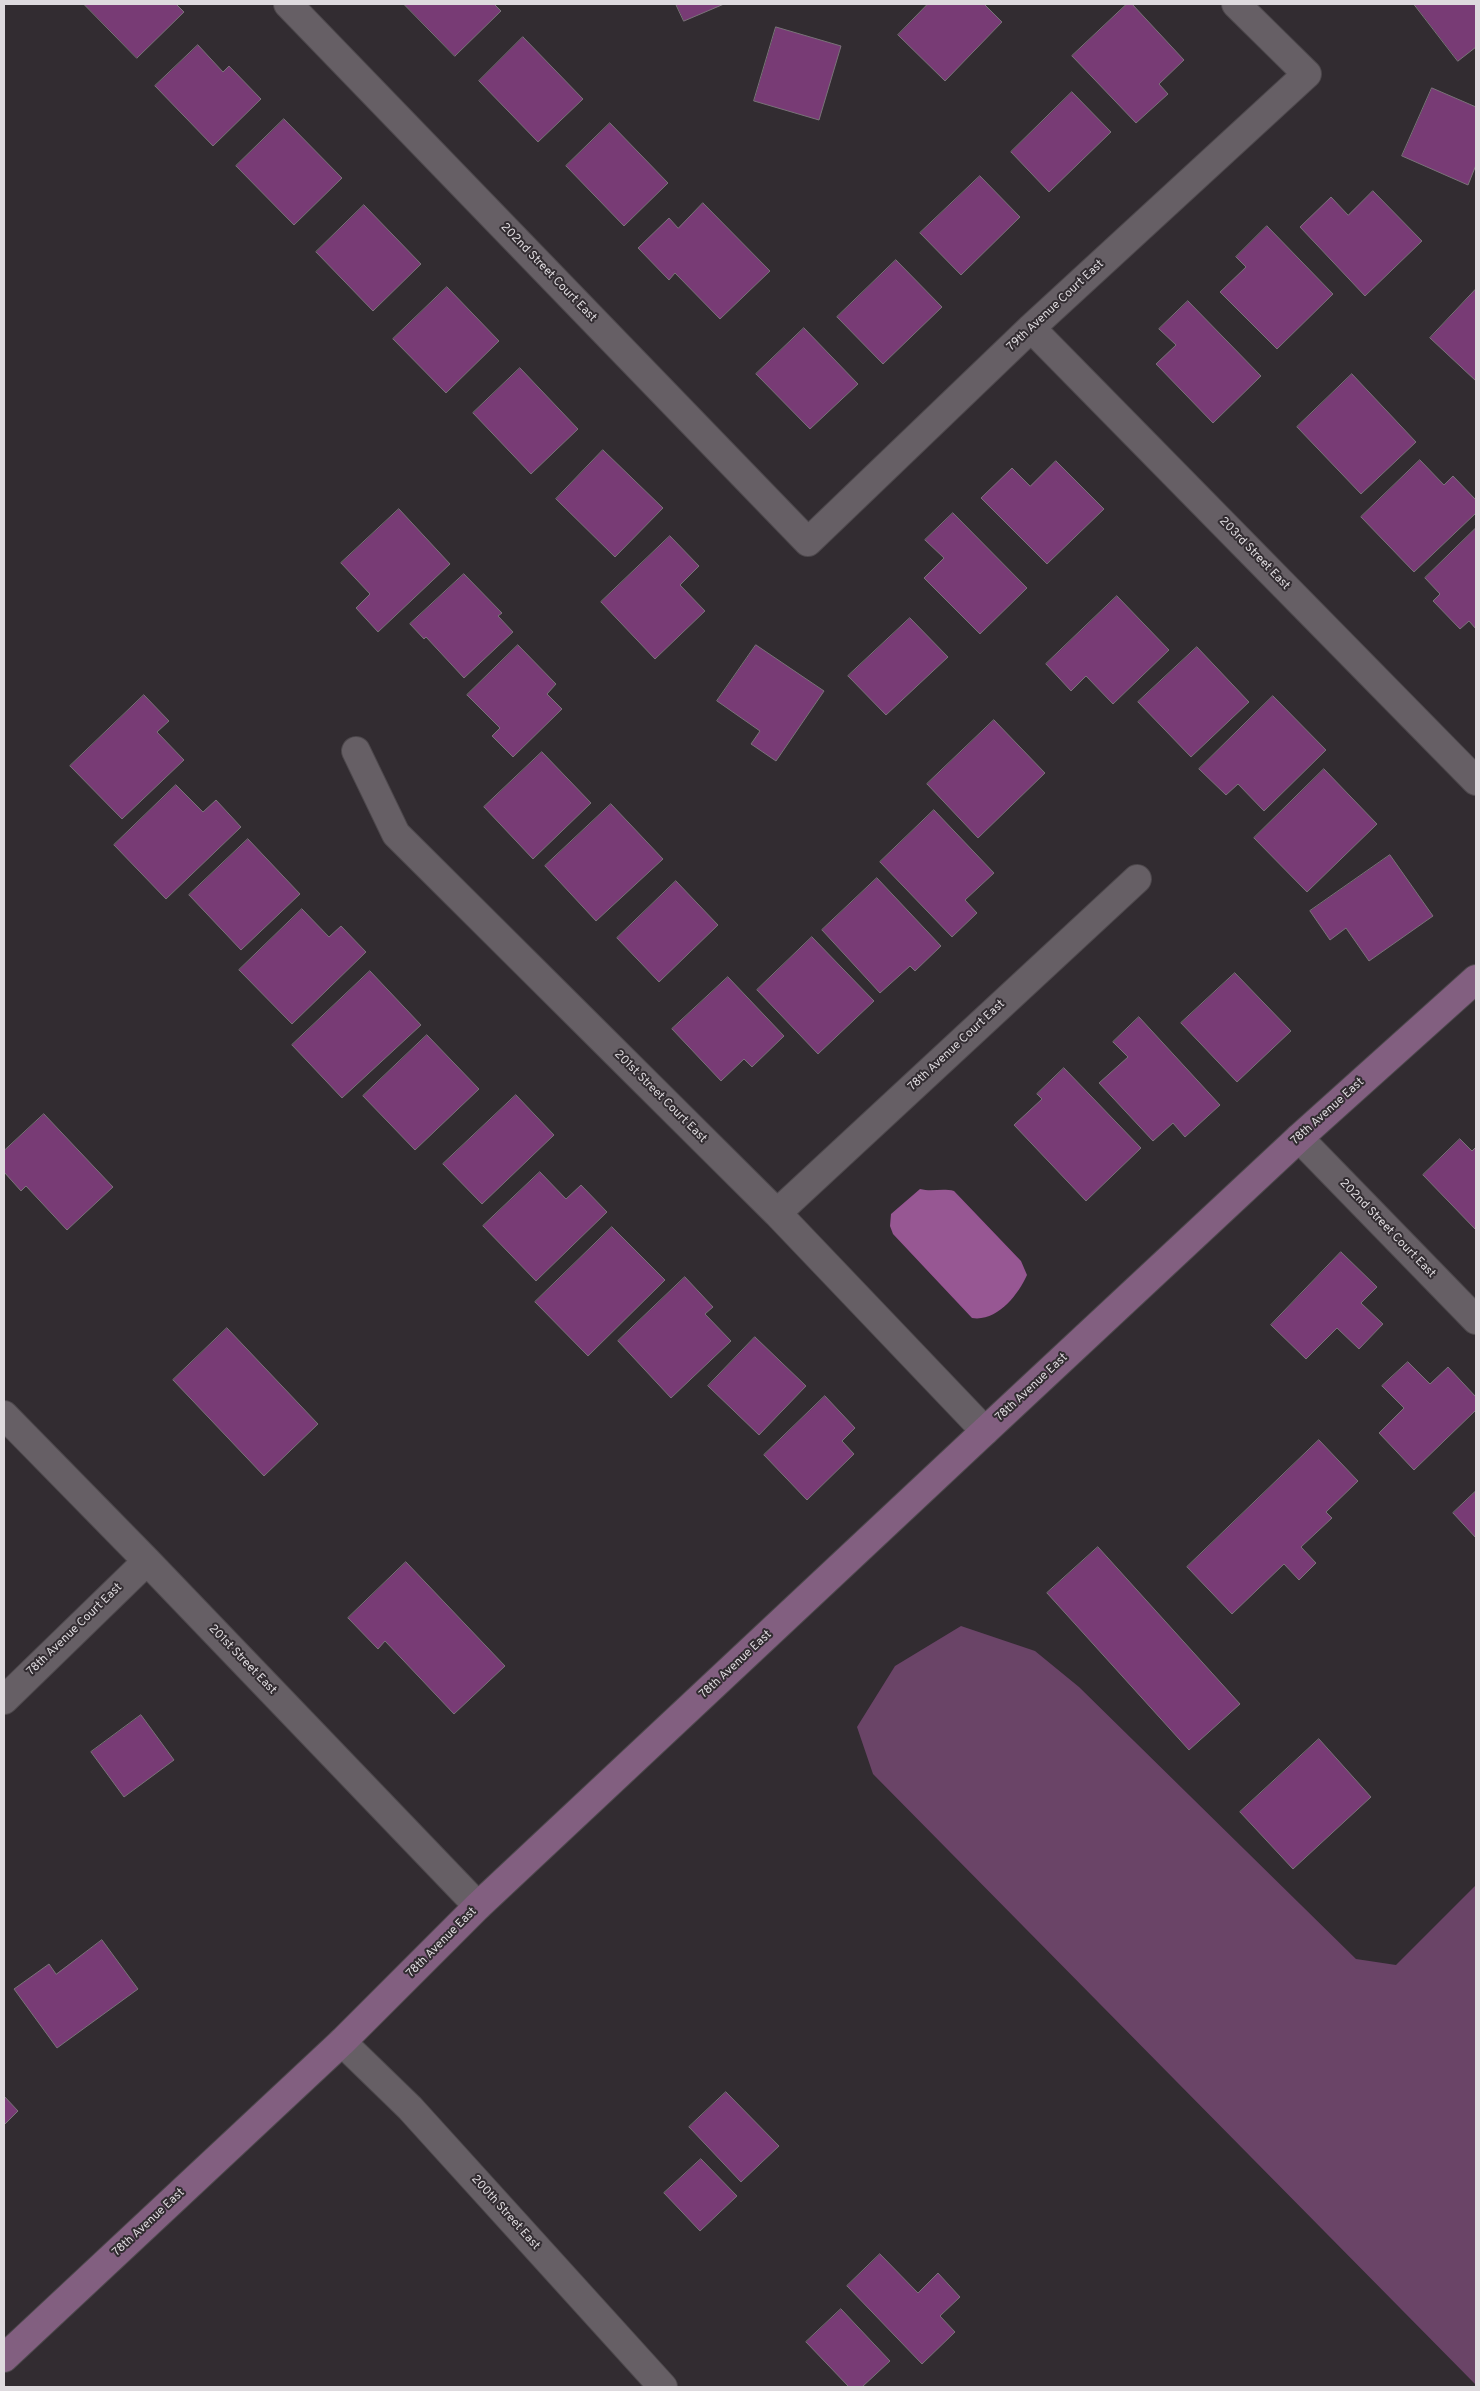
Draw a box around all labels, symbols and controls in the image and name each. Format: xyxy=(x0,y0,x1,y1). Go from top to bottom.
street label: 202nd Street Court East xyxy=(497,221,599,325)
street label: 79th Avenue Court East xyxy=(1005,257,1107,355)
street label: 203rd Street East xyxy=(1216,515,1292,593)
street label: 78th Avenue Court East xyxy=(906,997,1008,1095)
street label: 201st Street Court East xyxy=(611,1048,709,1146)
street label: 78th Avenue East xyxy=(1289,1075,1367,1149)
street label: 202nd Street Court East xyxy=(1336,1177,1438,1281)
street label: 78th Avenue East xyxy=(993,1351,1071,1425)
street label: 78th Avenue Court East xyxy=(24,1581,126,1679)
street label: 201st Street East xyxy=(205,1622,279,1698)
street label: 78th Avenue East xyxy=(697,1628,775,1702)
street label: 78th Avenue East xyxy=(404,1905,480,1981)
street label: 200th Street East xyxy=(468,2173,542,2253)
street label: 78th Avenue East xyxy=(110,2186,188,2260)

